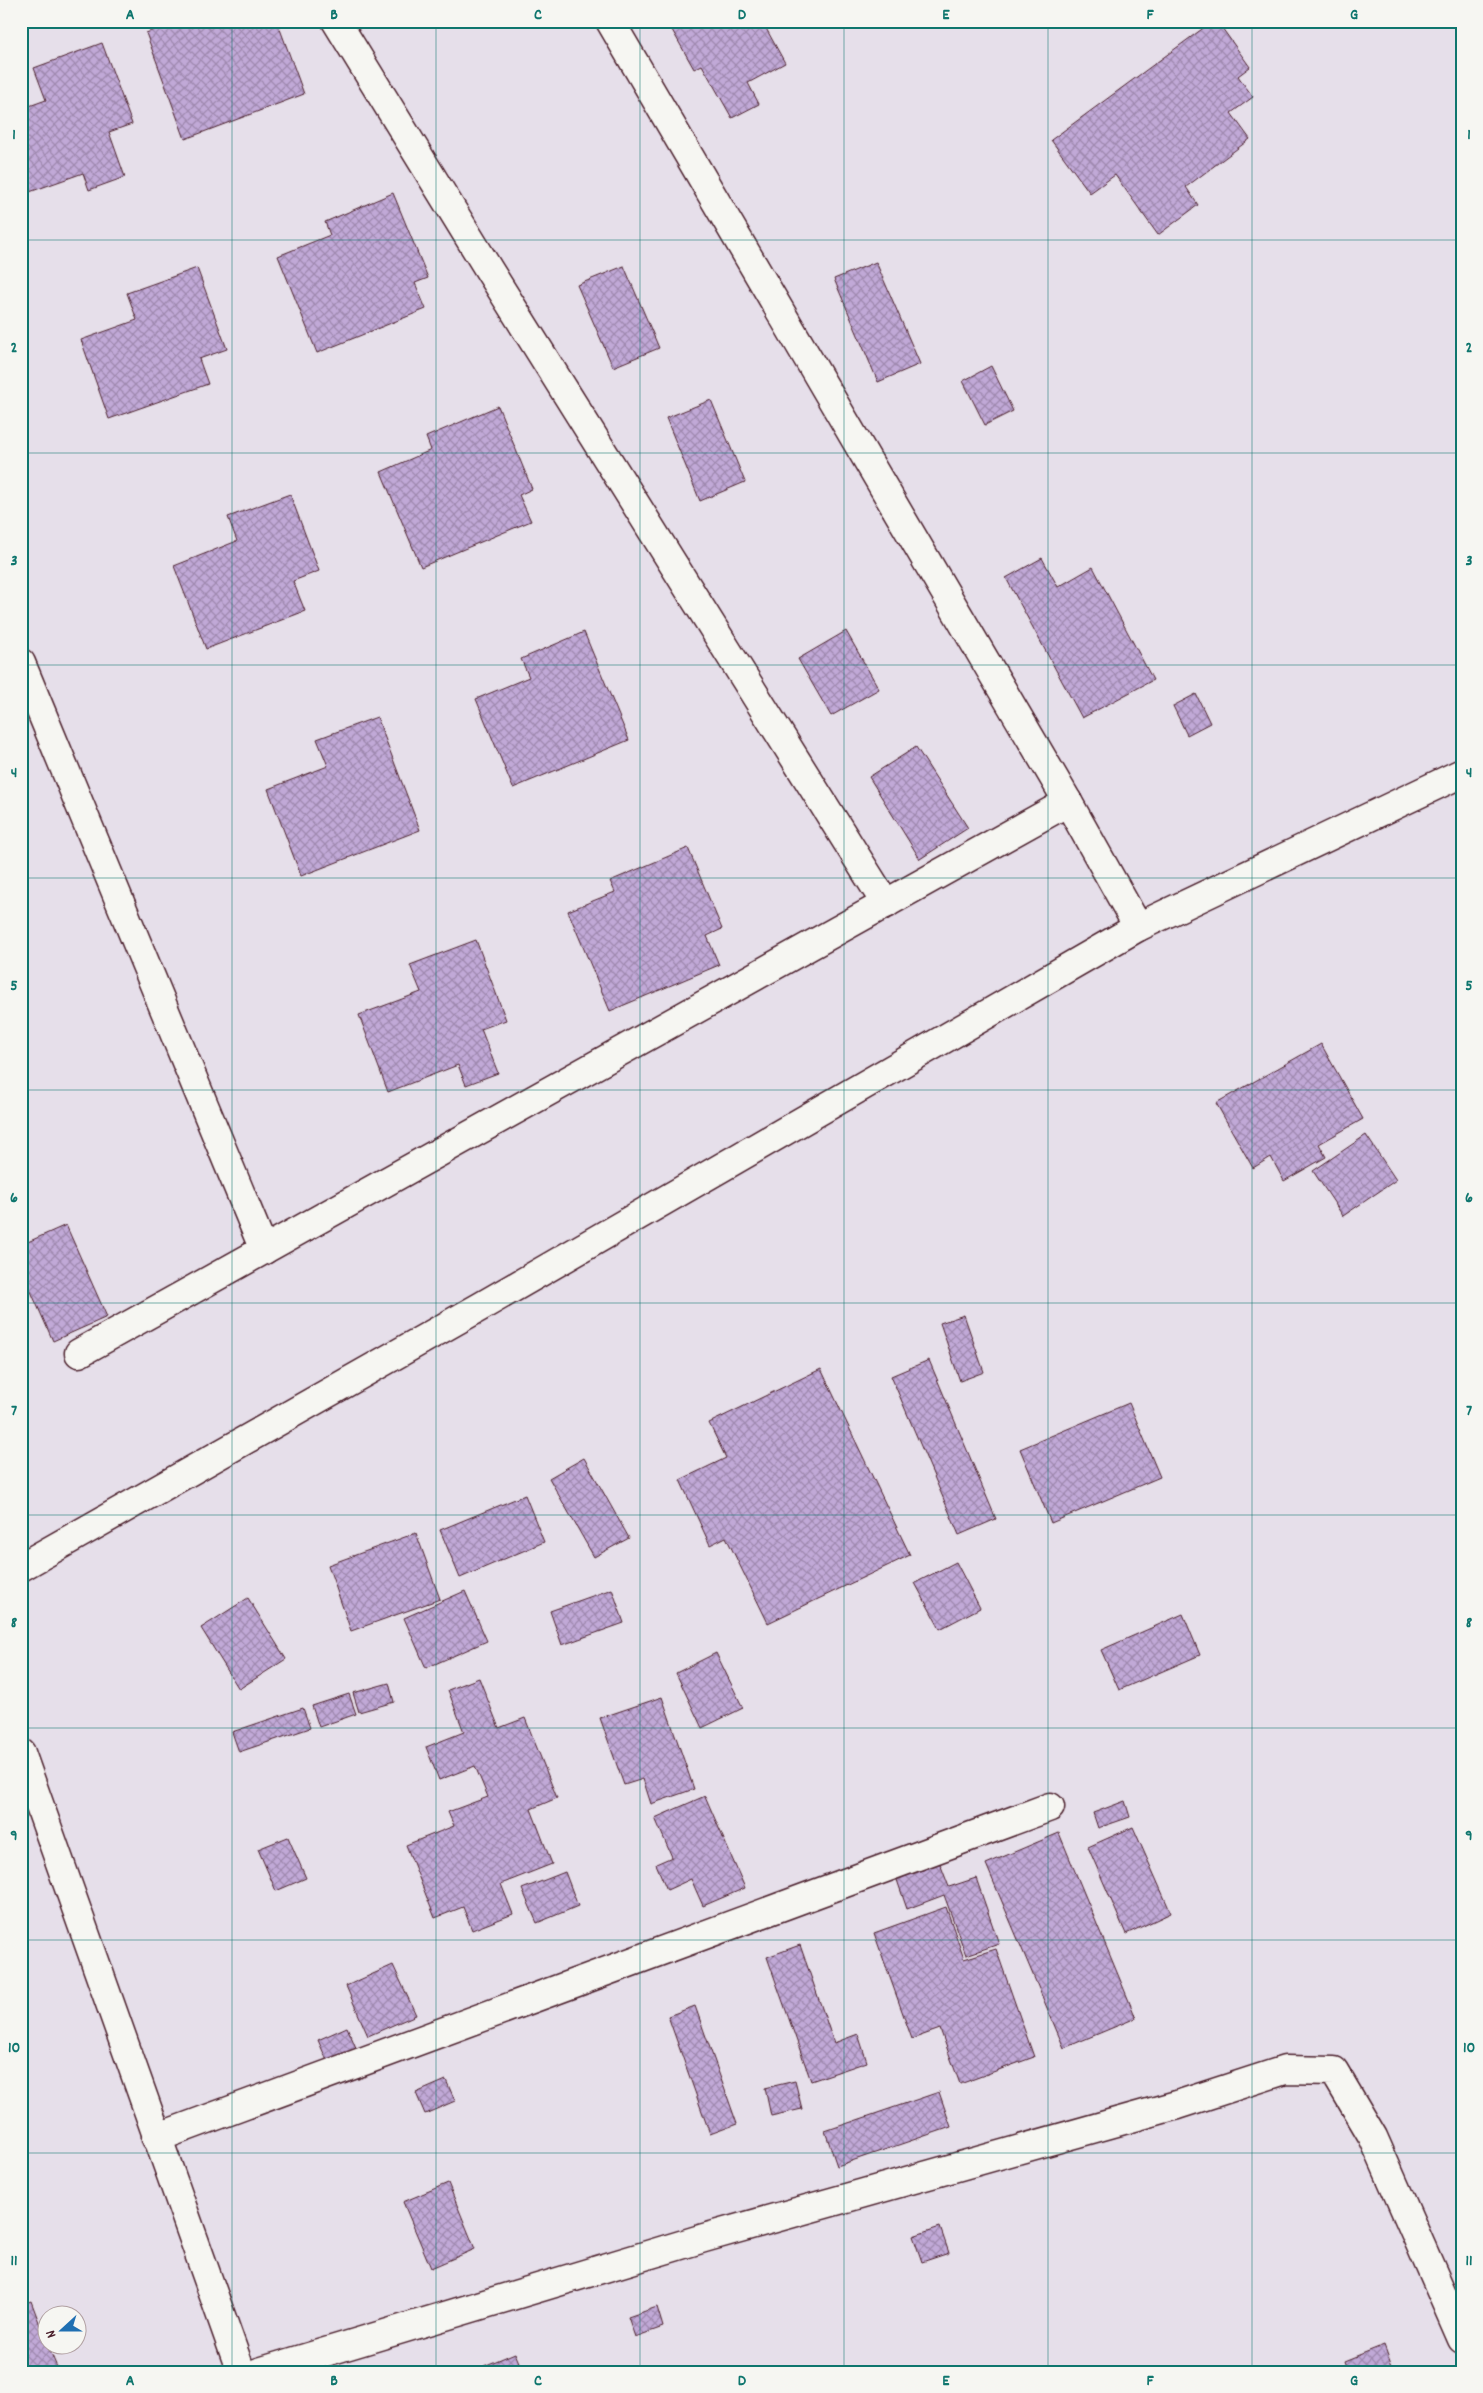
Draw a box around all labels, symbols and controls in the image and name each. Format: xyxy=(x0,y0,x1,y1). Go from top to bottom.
text: A xyxy=(126,4,135,27)
text: B xyxy=(330,4,338,27)
text: C xyxy=(534,4,542,27)
text: D xyxy=(738,4,747,27)
text: E xyxy=(942,4,950,27)
text: F xyxy=(1146,4,1154,27)
text: G xyxy=(1350,4,1358,27)
text: 1 xyxy=(12,124,16,147)
text: 1 xyxy=(1467,124,1471,147)
text: 2 xyxy=(11,337,18,360)
text: 2 xyxy=(1466,337,1473,360)
text: 3 xyxy=(10,550,18,573)
text: 3 xyxy=(1465,550,1473,573)
text: 4 xyxy=(11,762,17,785)
text: 4 xyxy=(1466,762,1472,785)
text: 5 xyxy=(10,975,18,998)
text: 5 xyxy=(1465,975,1473,998)
text: 6 xyxy=(10,1187,18,1210)
text: 6 xyxy=(1465,1187,1473,1210)
text: 7 xyxy=(11,1400,17,1423)
text: 7 xyxy=(1466,1400,1472,1423)
text: 8 xyxy=(11,1612,18,1635)
text: 8 xyxy=(1466,1612,1473,1635)
text: 9 xyxy=(10,1825,18,1848)
text: 9 xyxy=(1465,1825,1473,1848)
text: 10 xyxy=(8,2037,20,2060)
text: 10 xyxy=(1463,2037,1475,2060)
text: 11 xyxy=(10,2250,18,2273)
text: 11 xyxy=(1465,2250,1473,2273)
north arrow xyxy=(38,2306,88,2356)
text: N xyxy=(41,2327,62,2341)
text: A xyxy=(126,2370,135,2393)
text: B xyxy=(330,2370,338,2393)
text: C xyxy=(534,2370,542,2393)
text: D xyxy=(738,2370,747,2393)
text: E xyxy=(942,2370,950,2393)
text: F xyxy=(1146,2370,1154,2393)
text: G xyxy=(1350,2370,1358,2393)

